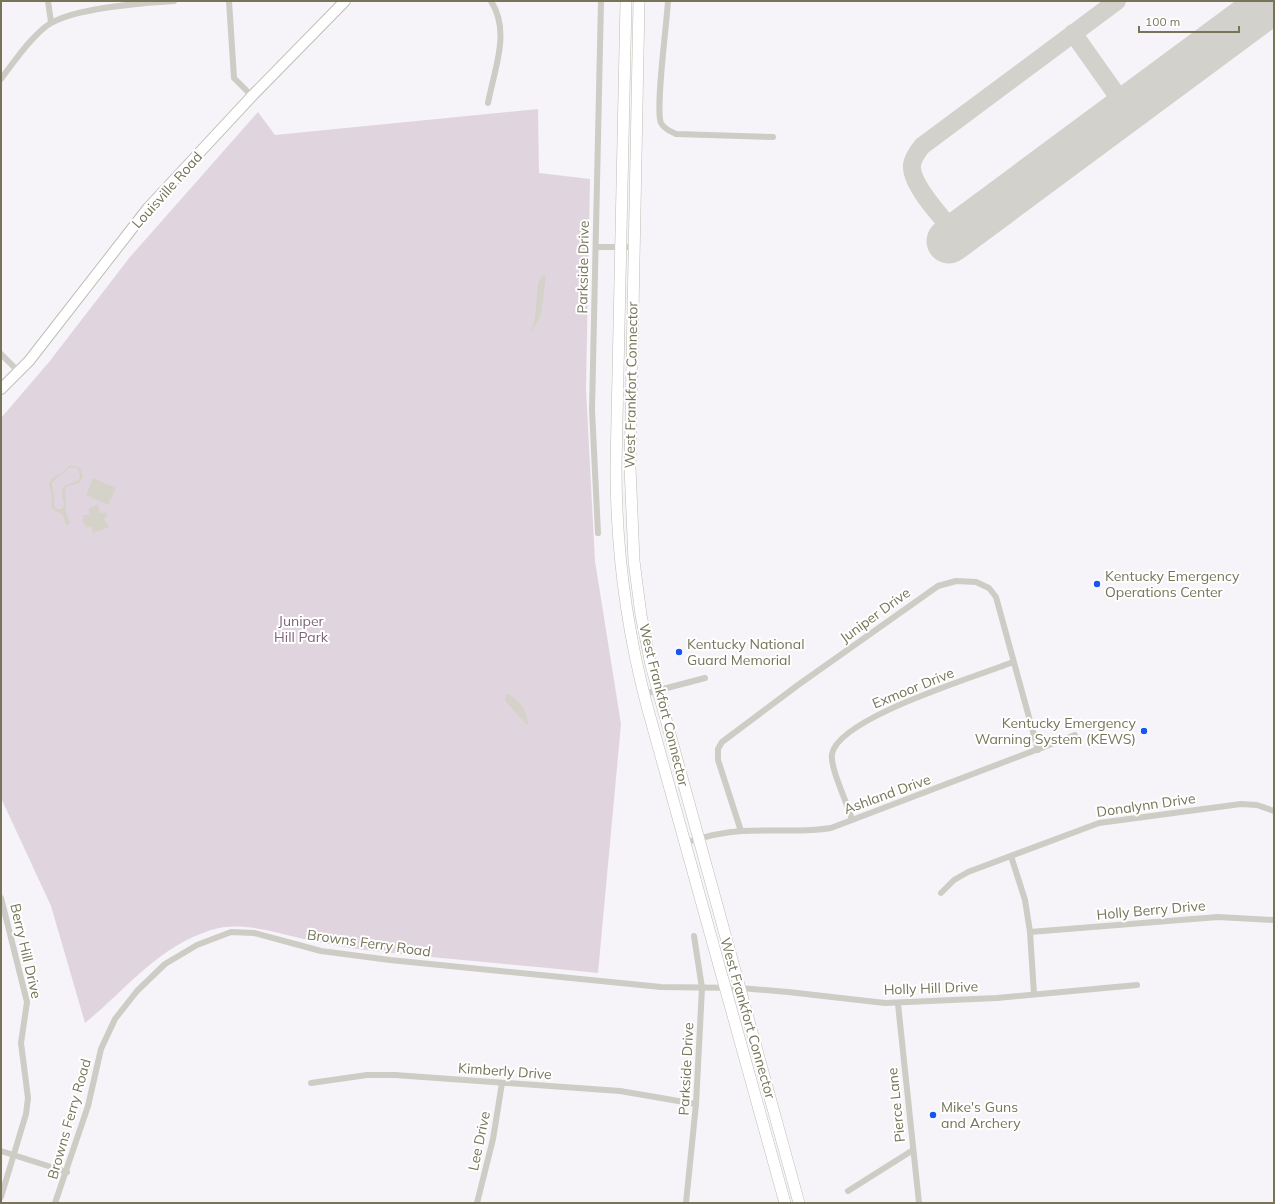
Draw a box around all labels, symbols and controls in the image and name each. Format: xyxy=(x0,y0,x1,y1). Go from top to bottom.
scale bar xyxy=(1139,8,1239,34)
text: 100 m xyxy=(1145,14,1180,29)
street label: Louisville Road xyxy=(128,148,206,232)
street label: Parkside Drive xyxy=(573,220,593,314)
street label: West Frankfort Connector xyxy=(621,301,641,469)
place label: Kentucky Emergency Operations Center xyxy=(1105,567,1240,601)
marker: Kentucky Emergency Operations Center xyxy=(1092,579,1102,589)
street label: Juniper Drive xyxy=(836,583,914,647)
park label: Juniper Hill Park xyxy=(274,612,329,646)
street label: West Frankfort Connector xyxy=(635,622,693,789)
place label: Kentucky National Guard Memorial xyxy=(687,635,805,669)
marker: Kentucky National Guard Memorial xyxy=(674,647,684,657)
street label: Exmoor Drive xyxy=(869,663,957,713)
place label: Kentucky Emergency Warning System (KEWS) xyxy=(975,714,1137,748)
marker: Kentucky Emergency Warning System (KEWS) xyxy=(1139,726,1149,736)
street label: Ashland Drive xyxy=(841,770,933,818)
street label: Donalynn Drive xyxy=(1095,789,1197,821)
street label: Holly Berry Drive xyxy=(1096,896,1206,924)
street label: Berry Hill Drive xyxy=(6,902,46,1000)
street label: Browns Ferry Road xyxy=(306,925,432,961)
street label: West Frankfort Connector xyxy=(716,935,780,1102)
street label: Holly Hill Drive xyxy=(883,977,979,999)
street label: Parkside Drive xyxy=(675,1022,697,1116)
street label: Browns Ferry Road xyxy=(43,1057,95,1181)
street label: Kimberly Drive xyxy=(458,1059,552,1083)
street label: Pierce Lane xyxy=(883,1067,909,1143)
place label: Mike's Guns and Archery xyxy=(941,1098,1021,1132)
street label: Lee Drive xyxy=(464,1110,494,1172)
marker: Mike's Guns and Archery xyxy=(928,1110,938,1120)

